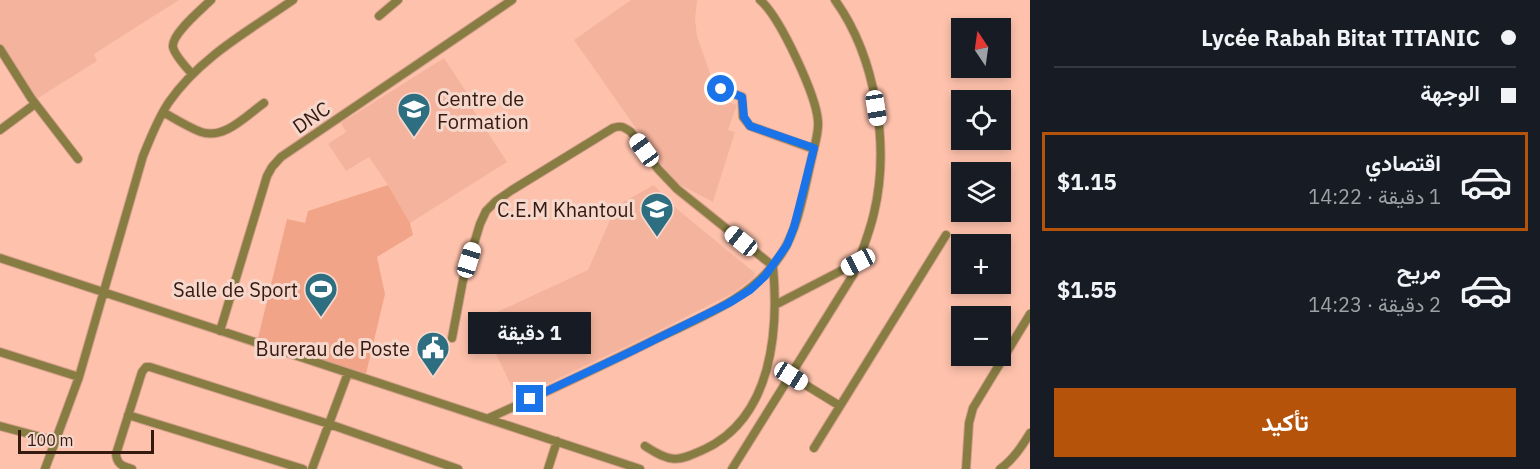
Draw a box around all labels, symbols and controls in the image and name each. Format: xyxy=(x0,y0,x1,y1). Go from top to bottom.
north arrow xyxy=(951,18,1011,78)
map controls xyxy=(951,18,1011,366)
text: Lycée Rabah Bitat TITANIC xyxy=(1201,23,1480,52)
route start xyxy=(707,75,734,102)
text: الوجهة xyxy=(1420,78,1480,107)
place label: Centre de Formation xyxy=(437,85,529,135)
car xyxy=(864,89,888,127)
button: locate xyxy=(951,90,1011,150)
school or university icon: Centre de Formation xyxy=(396,91,432,138)
street label: DNC xyxy=(287,95,335,139)
car xyxy=(626,130,662,170)
text: اقتصادي xyxy=(1365,148,1441,177)
icon: car xyxy=(1459,155,1513,209)
button: layers xyxy=(951,162,1011,222)
text: $1.15 xyxy=(1057,167,1117,196)
text: 1 دقيقة · 14:22 xyxy=(1308,183,1441,210)
school or university icon: C.E.M Khantoul xyxy=(639,191,675,238)
place label: C.E.M Khantoul xyxy=(497,196,634,223)
car xyxy=(721,223,761,259)
button: + xyxy=(951,234,1011,294)
car xyxy=(455,240,483,280)
car xyxy=(838,246,878,278)
text: مريح xyxy=(1397,256,1441,285)
icon: car xyxy=(1459,263,1513,317)
sports icon: Salle de Sport xyxy=(303,271,339,318)
text: $1.55 xyxy=(1057,275,1117,304)
place label: Salle de Sport xyxy=(173,276,298,303)
text: 2 دقيقة · 14:23 xyxy=(1308,291,1441,318)
button: − xyxy=(951,306,1011,366)
callout: 1 دقيقة xyxy=(468,312,592,354)
text: 1 دقيقة xyxy=(498,319,561,346)
public building icon: Burerau de Poste xyxy=(415,330,451,377)
place label: Burerau de Poste xyxy=(256,335,410,362)
car xyxy=(771,359,811,393)
route end xyxy=(516,385,543,412)
button: تأكيد xyxy=(1054,388,1516,457)
scale bar xyxy=(18,427,154,454)
text: 100 m xyxy=(27,430,74,450)

